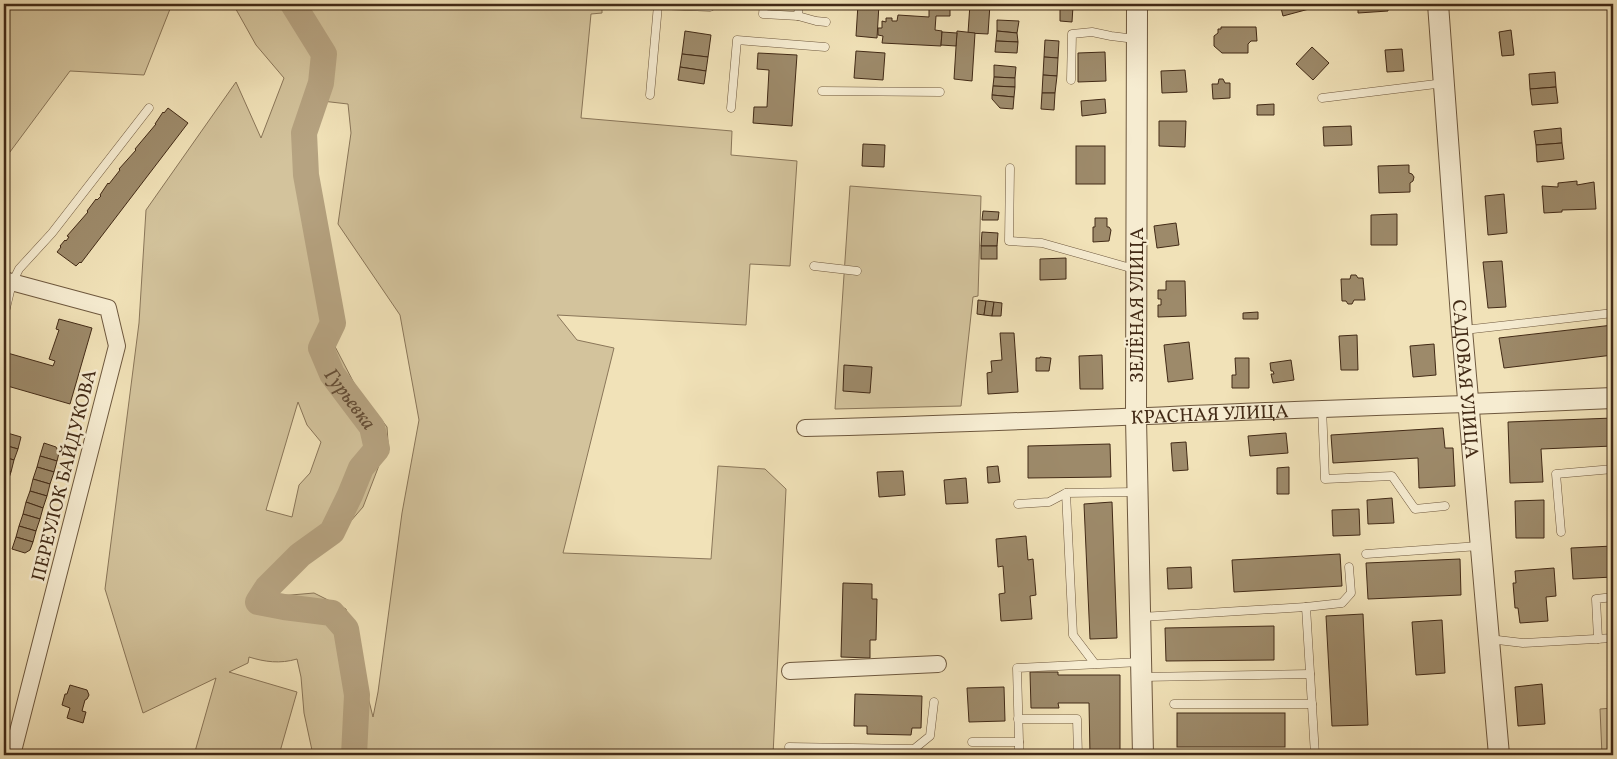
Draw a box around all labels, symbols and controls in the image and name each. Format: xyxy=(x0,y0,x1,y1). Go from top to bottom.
street label: ЗЕЛЁНАЯ УЛИЦА xyxy=(1125,227,1151,383)
street label: САДОВАЯ УЛИЦА xyxy=(1445,299,1484,460)
water label: Гурьевка xyxy=(316,363,381,436)
street label: ПЕРЕУЛОК БАЙДУКОВА xyxy=(26,367,104,584)
street label: КРАСНАЯ УЛИЦА xyxy=(1130,399,1289,432)

